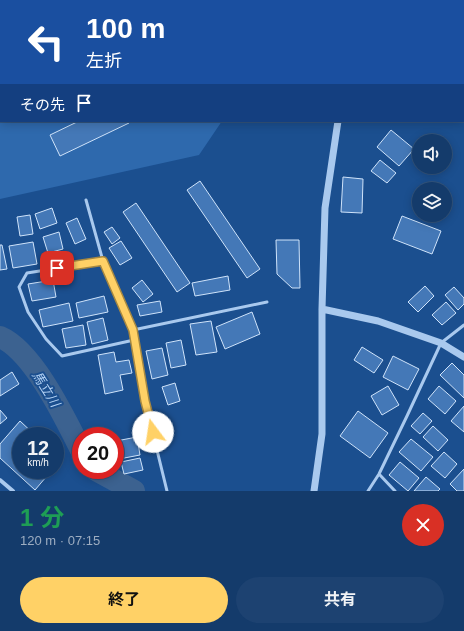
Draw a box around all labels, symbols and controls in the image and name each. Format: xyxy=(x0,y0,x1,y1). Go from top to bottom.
text: 100 m xyxy=(86,13,165,44)
icon: left xyxy=(20,16,72,68)
text: 左折 xyxy=(86,51,122,71)
icon: arrive xyxy=(73,92,95,114)
text: その先 xyxy=(20,96,65,113)
map controls xyxy=(412,134,452,222)
button: sound xyxy=(412,134,452,174)
button: layers xyxy=(412,182,452,222)
pin xyxy=(40,251,74,285)
icon: arrive xyxy=(46,257,68,279)
water label: 馬立川 xyxy=(29,368,64,411)
position arrow xyxy=(132,411,174,453)
speed limit sign: 20 xyxy=(72,427,124,479)
text: 12 xyxy=(27,437,49,459)
text: km/h xyxy=(27,457,49,468)
text: 1 分 xyxy=(20,504,64,531)
button: close xyxy=(402,504,444,546)
text: 120 m · 07:15 xyxy=(20,533,100,548)
button: 終了 xyxy=(20,577,228,623)
button: 共有 xyxy=(236,577,444,623)

